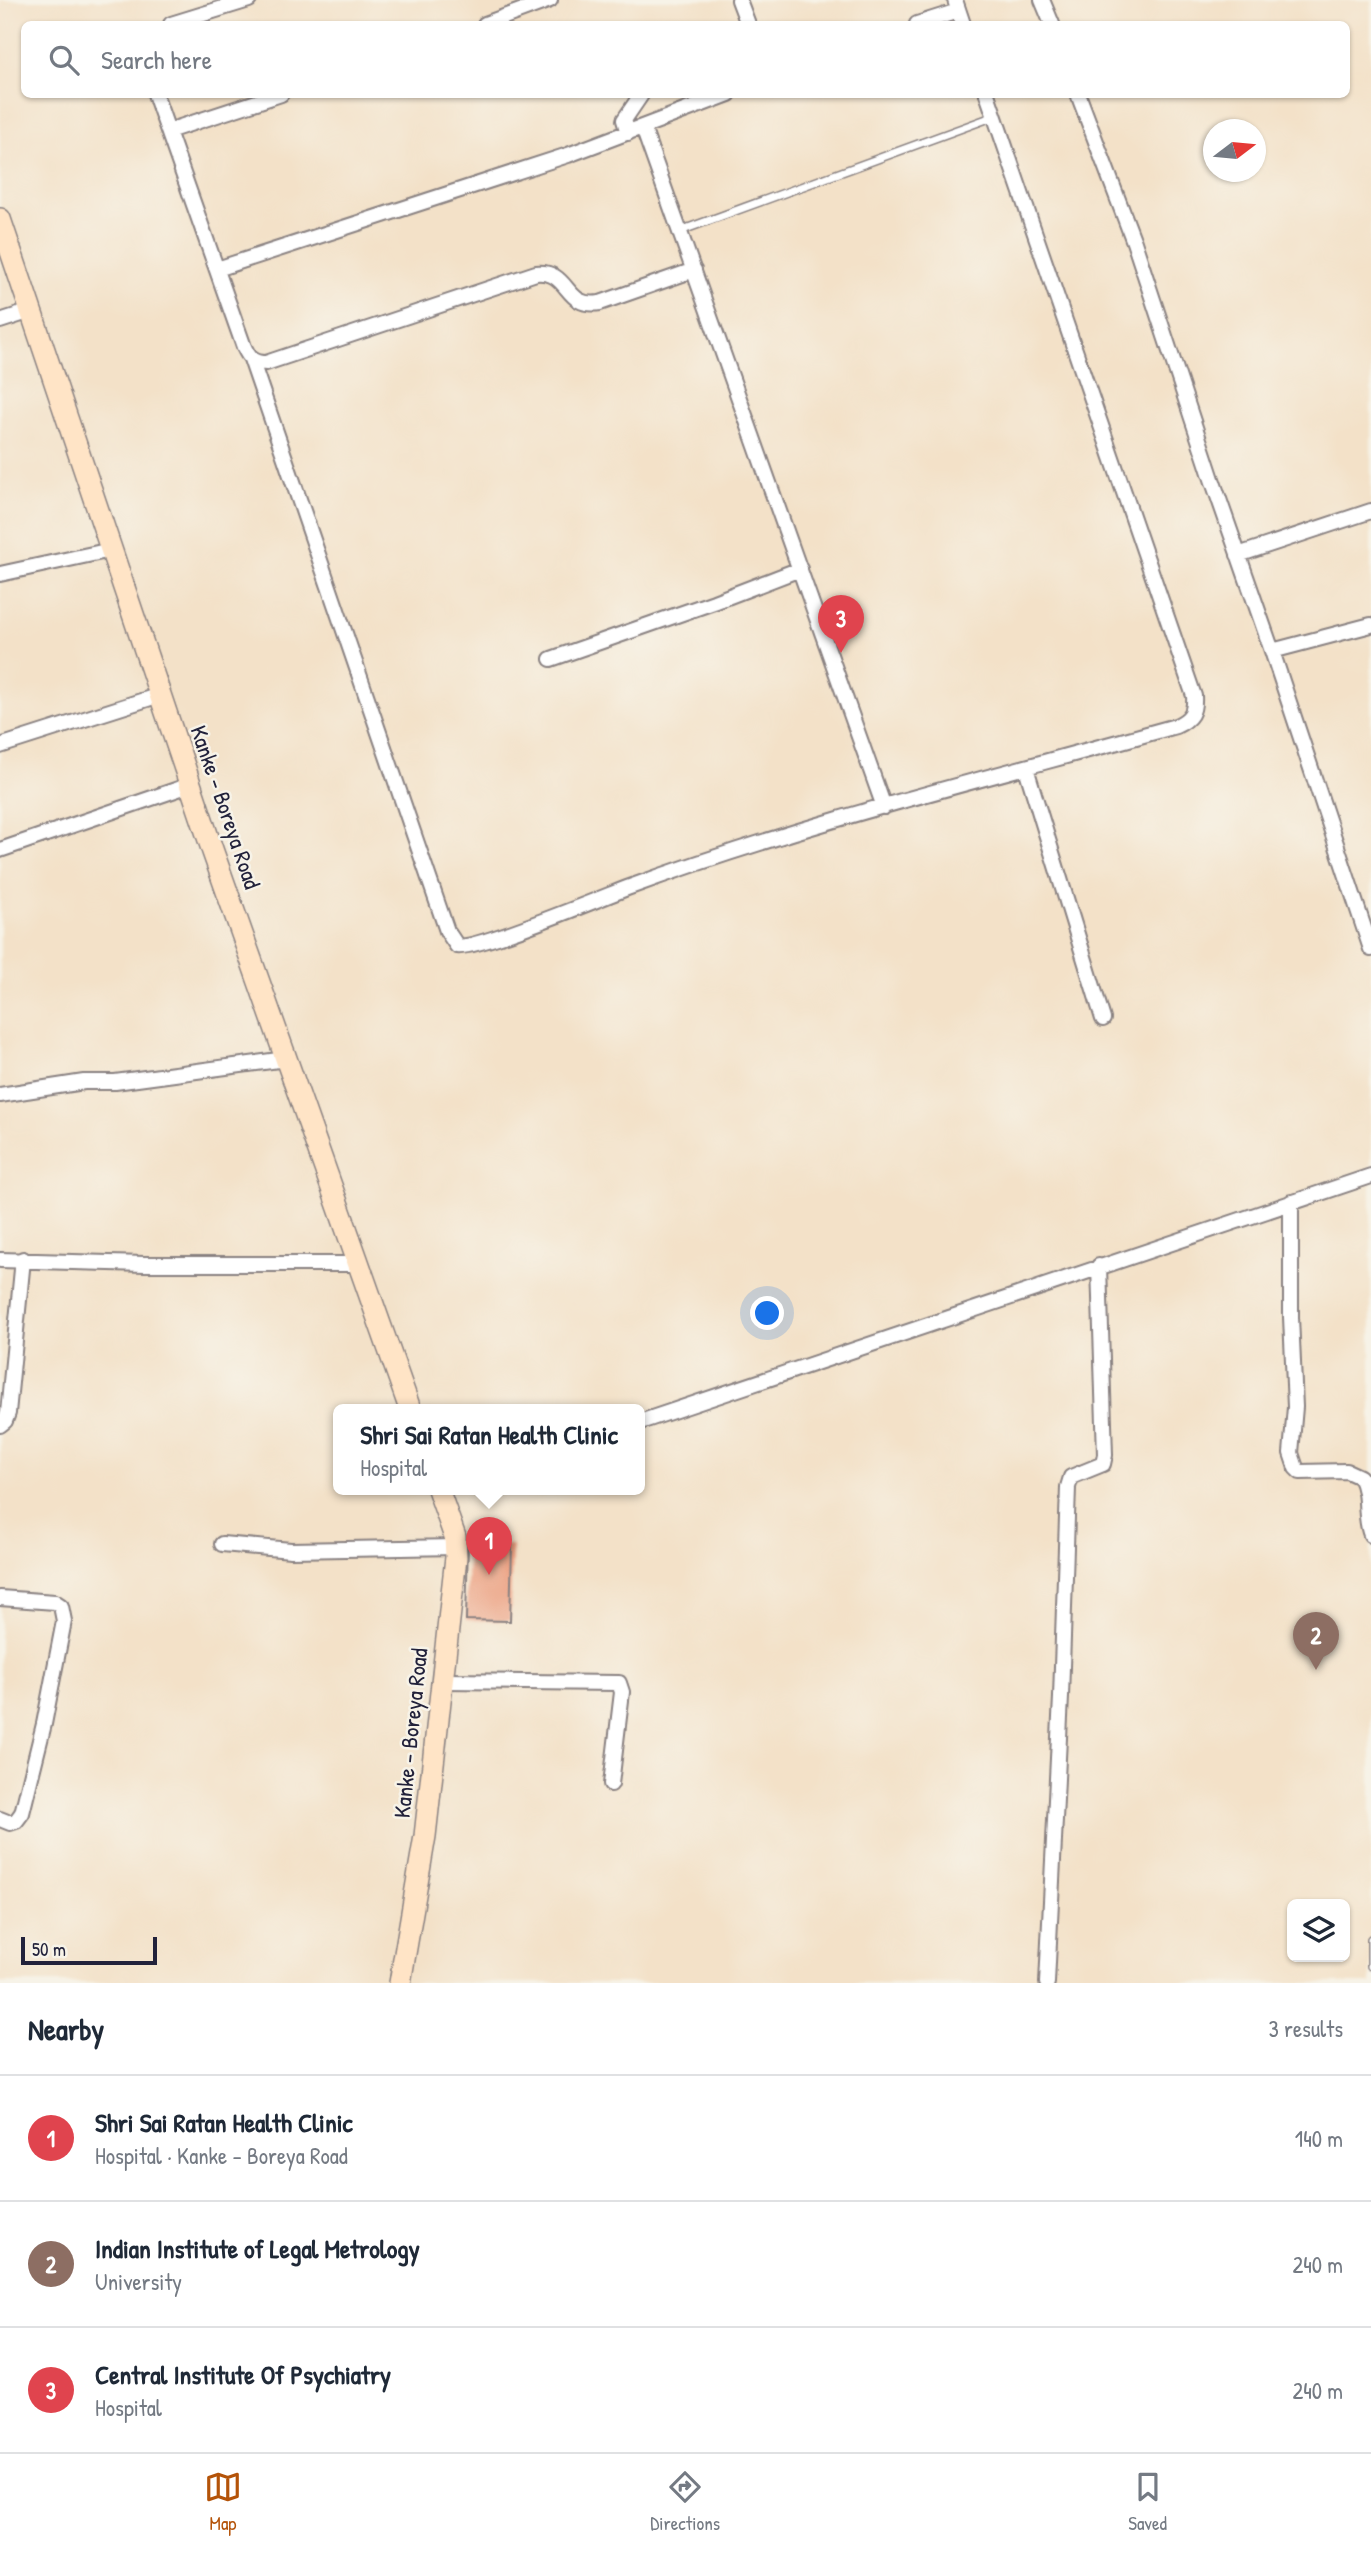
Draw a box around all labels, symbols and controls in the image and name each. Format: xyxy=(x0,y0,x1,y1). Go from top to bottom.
search box xyxy=(21,21,1350,98)
icon: search xyxy=(45,41,83,79)
text: Search here xyxy=(101,42,212,77)
north arrow xyxy=(1203,119,1266,182)
pin: 3 xyxy=(818,595,864,653)
street label: Kanke - Boreya Road xyxy=(184,721,268,893)
your location xyxy=(750,1296,784,1330)
popup xyxy=(333,1404,645,1495)
text: Shri Sai Ratan Health Clinic xyxy=(360,1417,618,1452)
text: Hospital xyxy=(360,1452,427,1483)
pin: 1 xyxy=(466,1517,512,1575)
pin: 2 xyxy=(1293,1612,1339,1670)
street label: Kanke - Boreya Road xyxy=(386,1646,434,1819)
map controls xyxy=(1287,1899,1350,1962)
button: layers xyxy=(1287,1899,1350,1962)
scale bar xyxy=(21,1934,158,1966)
text: 50 m xyxy=(32,1936,66,1962)
text: Nearby xyxy=(28,2009,104,2049)
text: 3 results xyxy=(1268,2013,1343,2044)
text: Shri Sai Ratan Health Clinic xyxy=(95,2105,353,2140)
text: 1 xyxy=(47,2123,55,2154)
text: 140 m xyxy=(1295,2123,1343,2154)
text: Hospital · Kanke - Boreya Road xyxy=(95,2140,348,2171)
text: Indian Institute of Legal Metrology xyxy=(95,2231,420,2266)
text: 2 xyxy=(46,2249,56,2280)
text: 240 m xyxy=(1292,2249,1343,2280)
text: University xyxy=(95,2266,182,2297)
text: Central Institute Of Psychiatry xyxy=(95,2357,391,2392)
text: 3 xyxy=(46,2375,56,2406)
text: 240 m xyxy=(1292,2375,1343,2406)
text: Hospital xyxy=(95,2392,162,2423)
tab: Map xyxy=(204,2468,242,2536)
tab: Directions xyxy=(650,2468,720,2536)
tab: Saved xyxy=(1128,2468,1167,2536)

